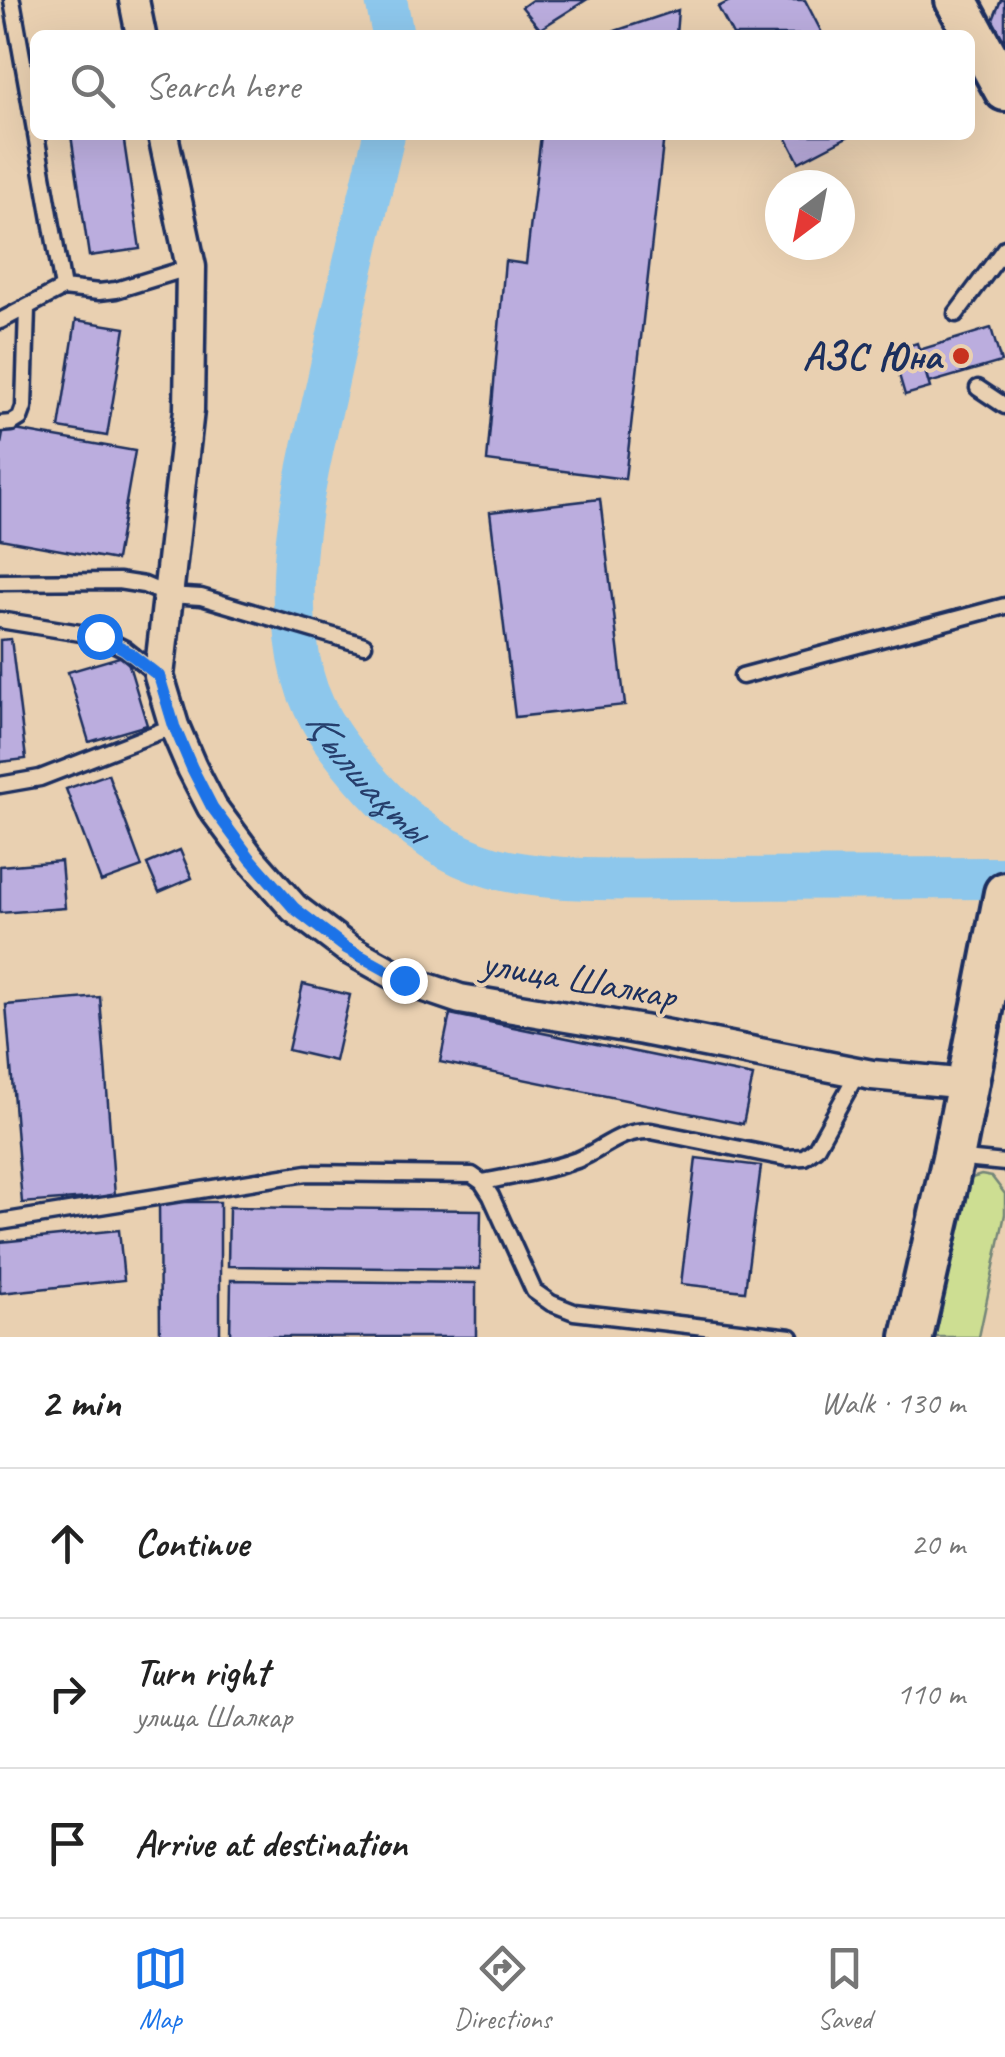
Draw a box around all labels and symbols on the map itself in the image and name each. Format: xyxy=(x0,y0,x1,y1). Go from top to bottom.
north arrow xyxy=(765,170,855,260)
place label: АЗС Юна xyxy=(802,331,944,381)
marker: АЗС Юна xyxy=(950,345,972,367)
route start xyxy=(77,614,123,660)
water label: Қылшақты xyxy=(294,700,445,859)
street label: улица Шалкар xyxy=(476,937,683,1021)
route end xyxy=(382,958,428,1004)

